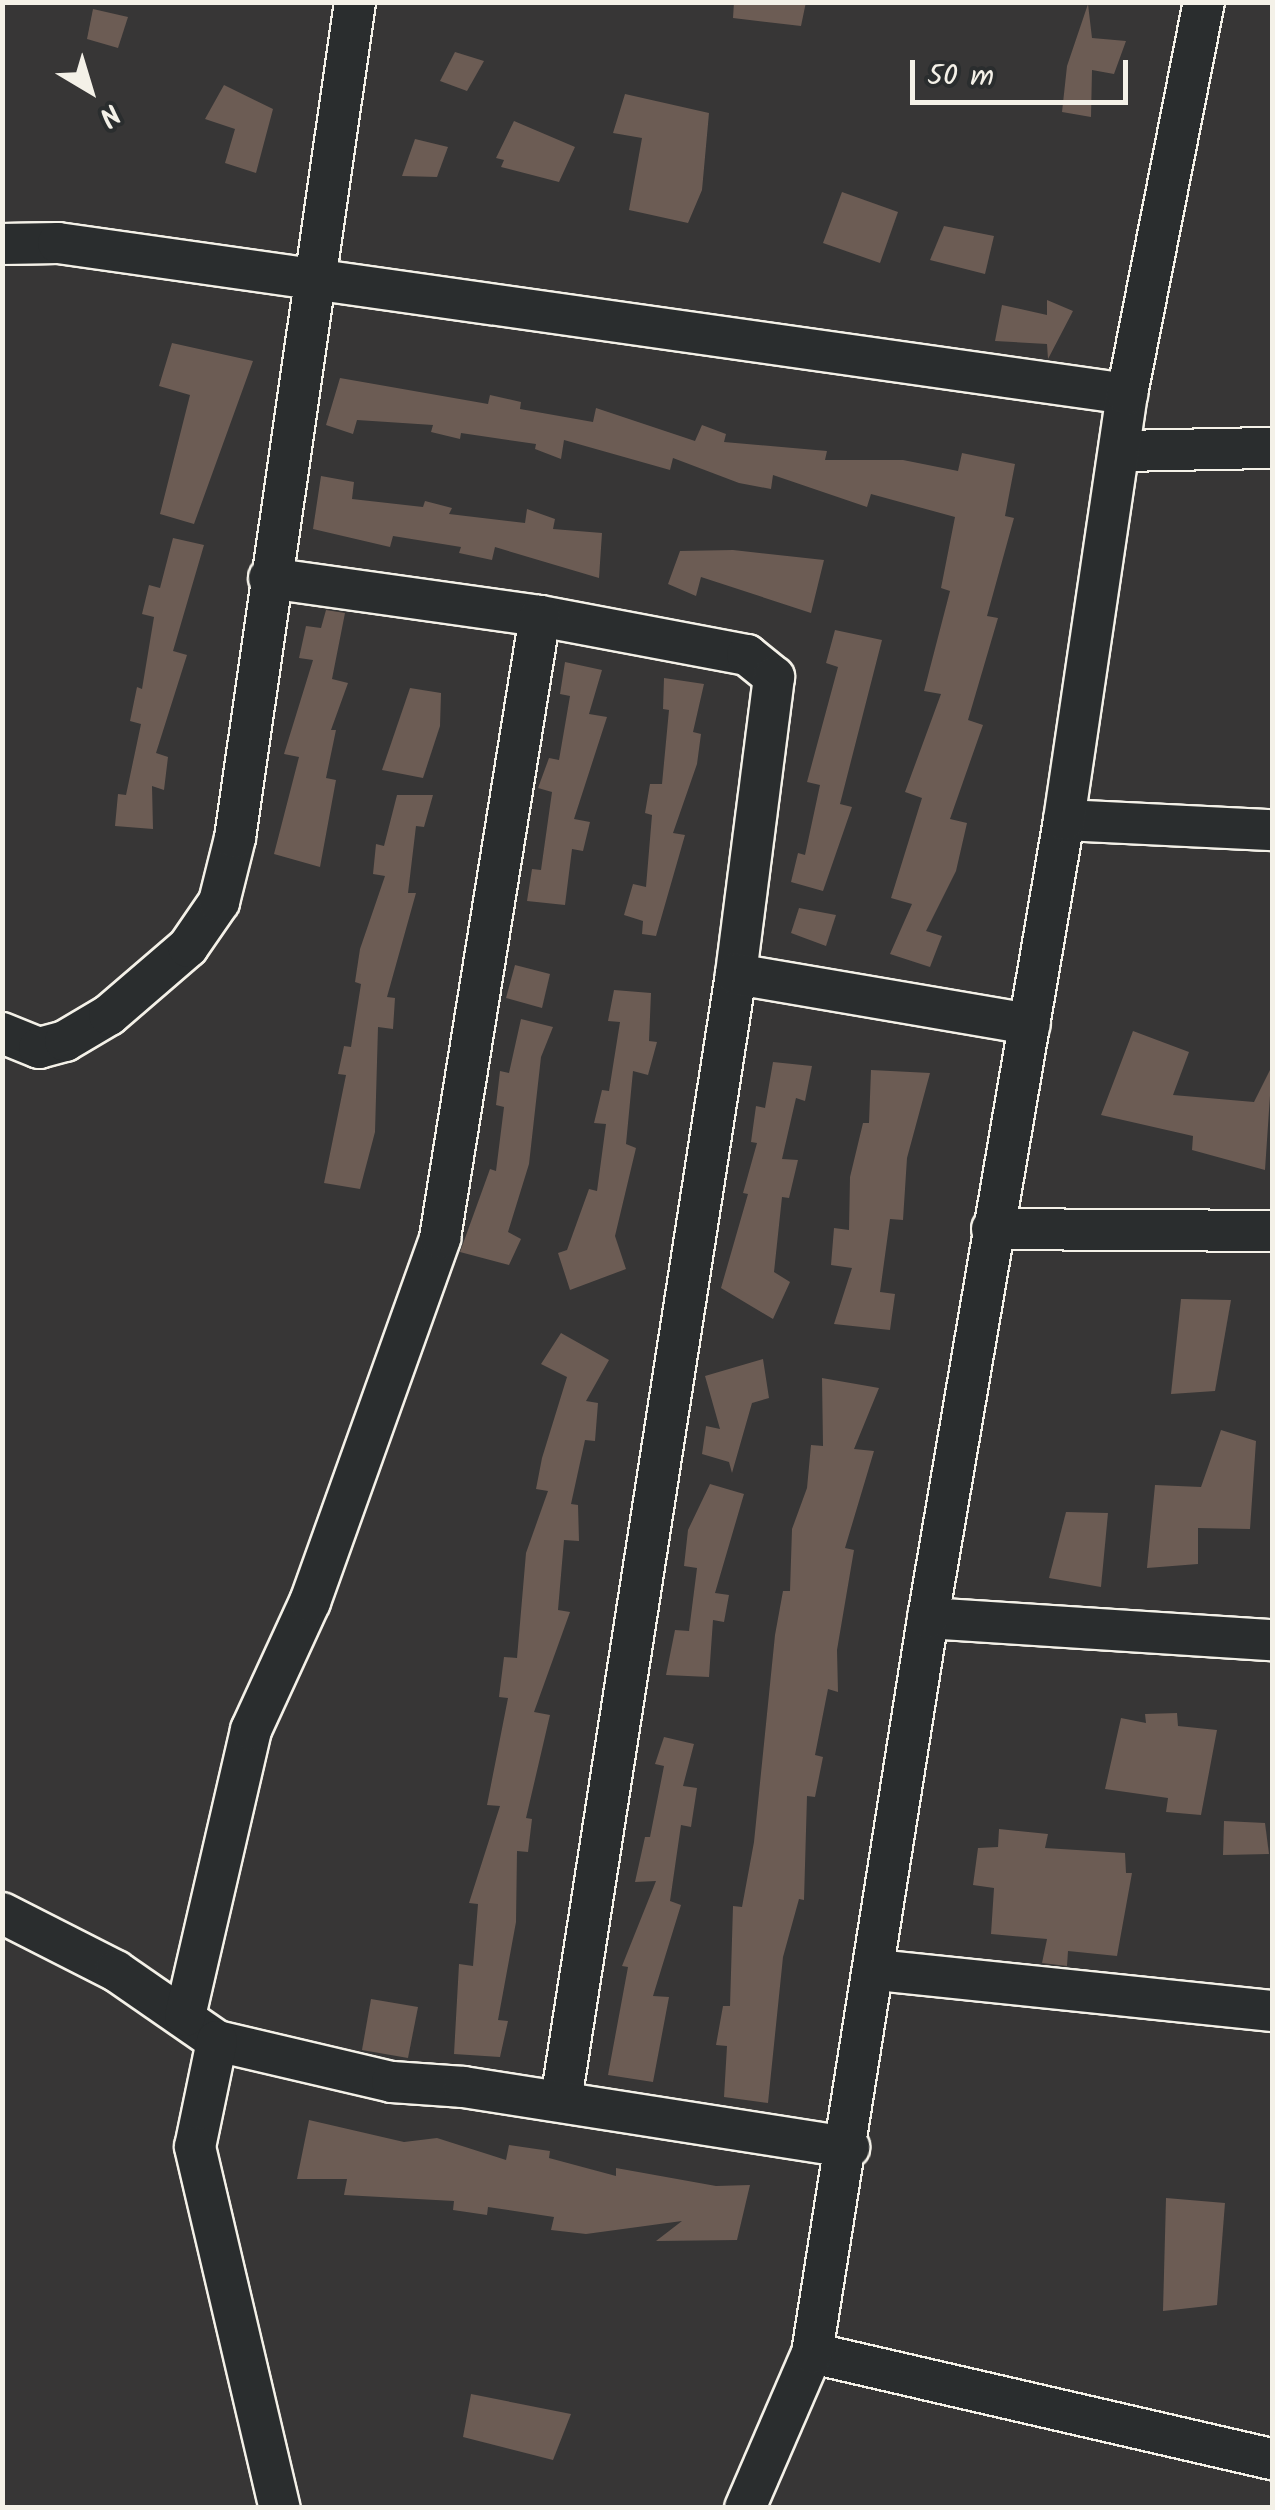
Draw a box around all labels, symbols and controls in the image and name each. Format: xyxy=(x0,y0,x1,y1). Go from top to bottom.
north arrow xyxy=(40,40,140,140)
scale bar xyxy=(915,40,1132,102)
text: 50 m xyxy=(927,53,994,101)
text: N xyxy=(88,91,130,137)

